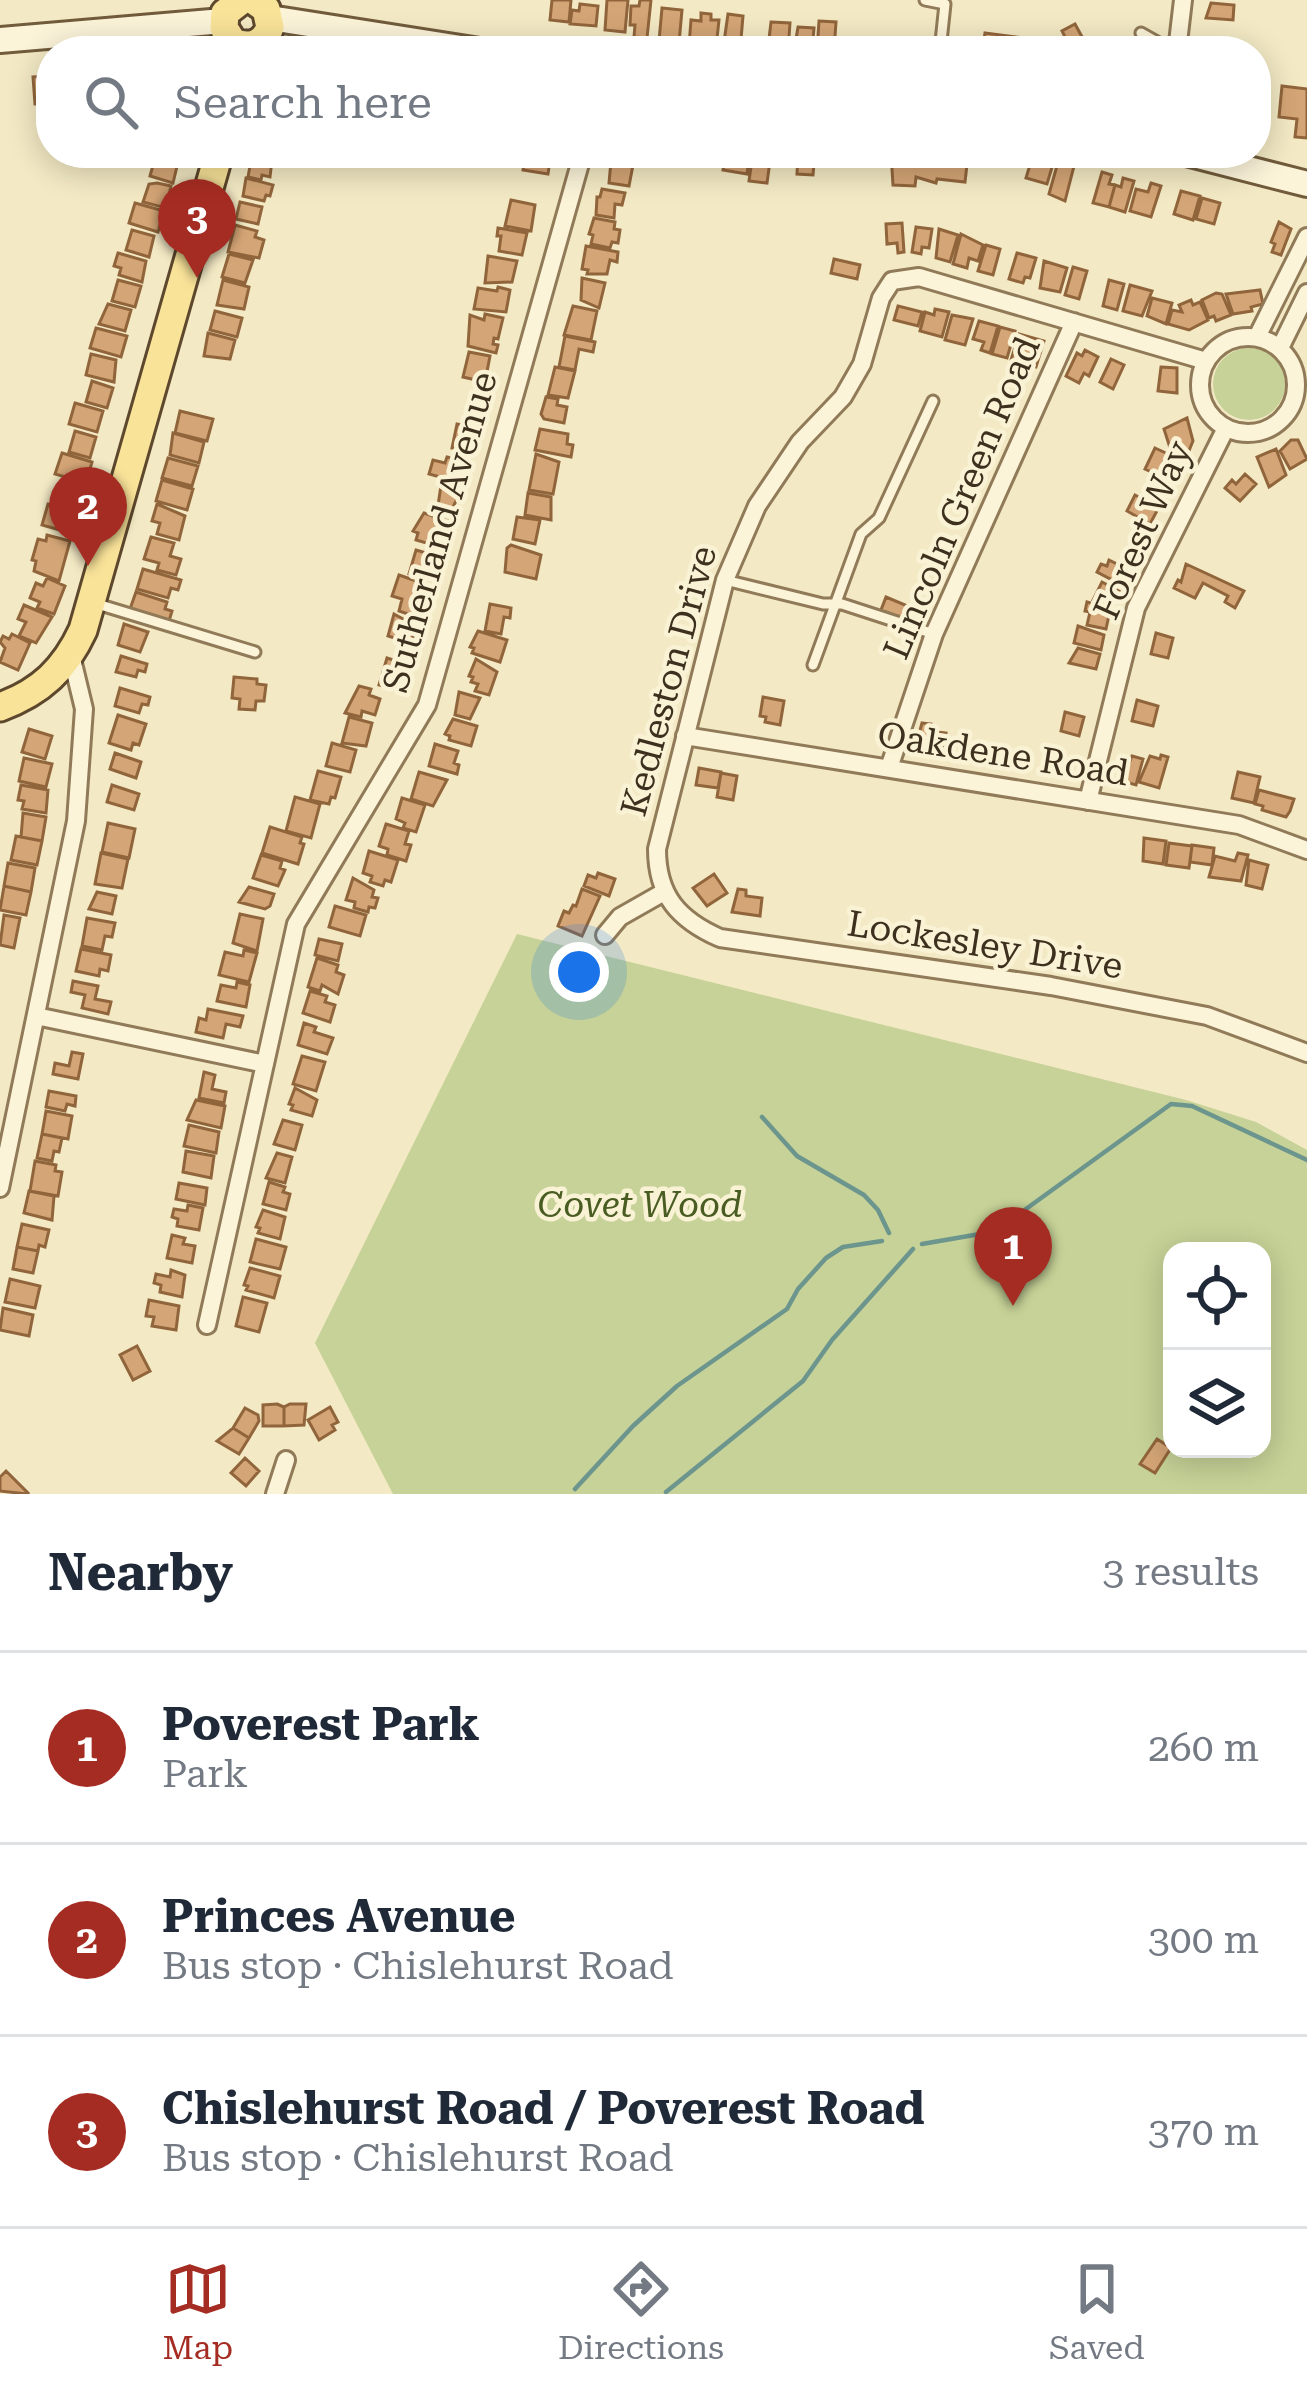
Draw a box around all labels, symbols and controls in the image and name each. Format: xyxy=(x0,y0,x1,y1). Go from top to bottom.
search box xyxy=(36,36,1271,168)
icon: search xyxy=(78,69,144,135)
text: Search here xyxy=(174,76,432,129)
pin: 3 xyxy=(158,179,236,278)
street label: Lincoln Green Road xyxy=(875,331,1049,665)
street label: Sutherland Avenue xyxy=(374,367,506,697)
street label: Forest Way xyxy=(1085,434,1201,626)
pin: 2 xyxy=(49,467,127,566)
street label: Kedleston Drive xyxy=(613,541,725,821)
street label: Oakdene Road xyxy=(875,713,1131,795)
street label: Lockesley Drive xyxy=(844,902,1126,988)
your location xyxy=(549,942,609,1002)
park label: Covet Wood xyxy=(538,1184,742,1226)
pin: 1 xyxy=(974,1207,1052,1306)
map controls xyxy=(1163,1242,1271,1458)
button: locate xyxy=(1163,1242,1271,1350)
button: layers xyxy=(1163,1350,1271,1458)
text: Nearby xyxy=(48,1543,233,1602)
text: 3 results xyxy=(1102,1549,1259,1595)
text: Poverest Park xyxy=(162,1698,480,1751)
text: 1 xyxy=(76,1725,98,1771)
text: 260 m xyxy=(1148,1725,1259,1771)
text: Park xyxy=(162,1751,248,1797)
text: Princes Avenue xyxy=(162,1890,515,1943)
text: 2 xyxy=(76,1917,98,1963)
text: 300 m xyxy=(1148,1917,1259,1963)
text: Bus stop · Chislehurst Road xyxy=(162,1943,674,1989)
text: Chislehurst Road / Poverest Road xyxy=(162,2082,924,2135)
text: 3 xyxy=(76,2109,98,2155)
text: 370 m xyxy=(1148,2109,1259,2155)
text: Bus stop · Chislehurst Road xyxy=(162,2135,674,2181)
tab: Map xyxy=(162,2256,233,2367)
tab: Directions xyxy=(558,2256,724,2367)
tab: Saved xyxy=(1049,2256,1145,2367)

